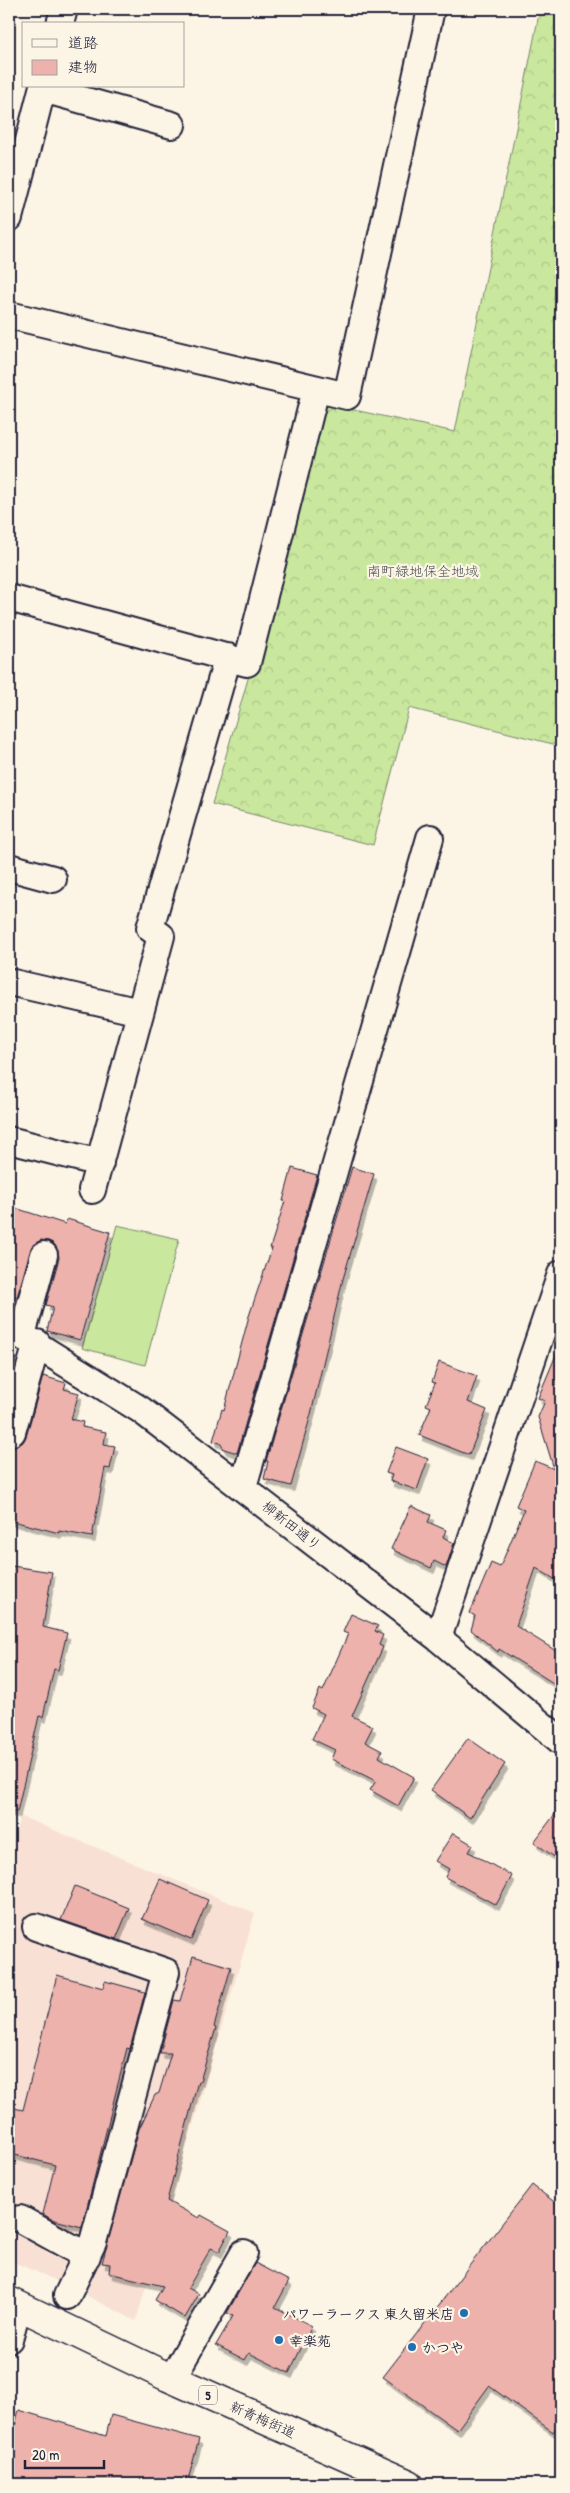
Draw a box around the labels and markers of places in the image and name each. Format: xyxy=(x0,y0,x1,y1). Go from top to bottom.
place label: パワーラークス 東久留米店 xyxy=(283,2304,454,2323)
marker: パワーラークス 東久留米店 xyxy=(458,2307,470,2319)
place label: 幸楽苑 xyxy=(289,2331,331,2350)
marker: 幸楽苑 xyxy=(273,2334,285,2346)
place label: かつや xyxy=(422,2338,464,2357)
marker: かつや xyxy=(406,2341,418,2353)

